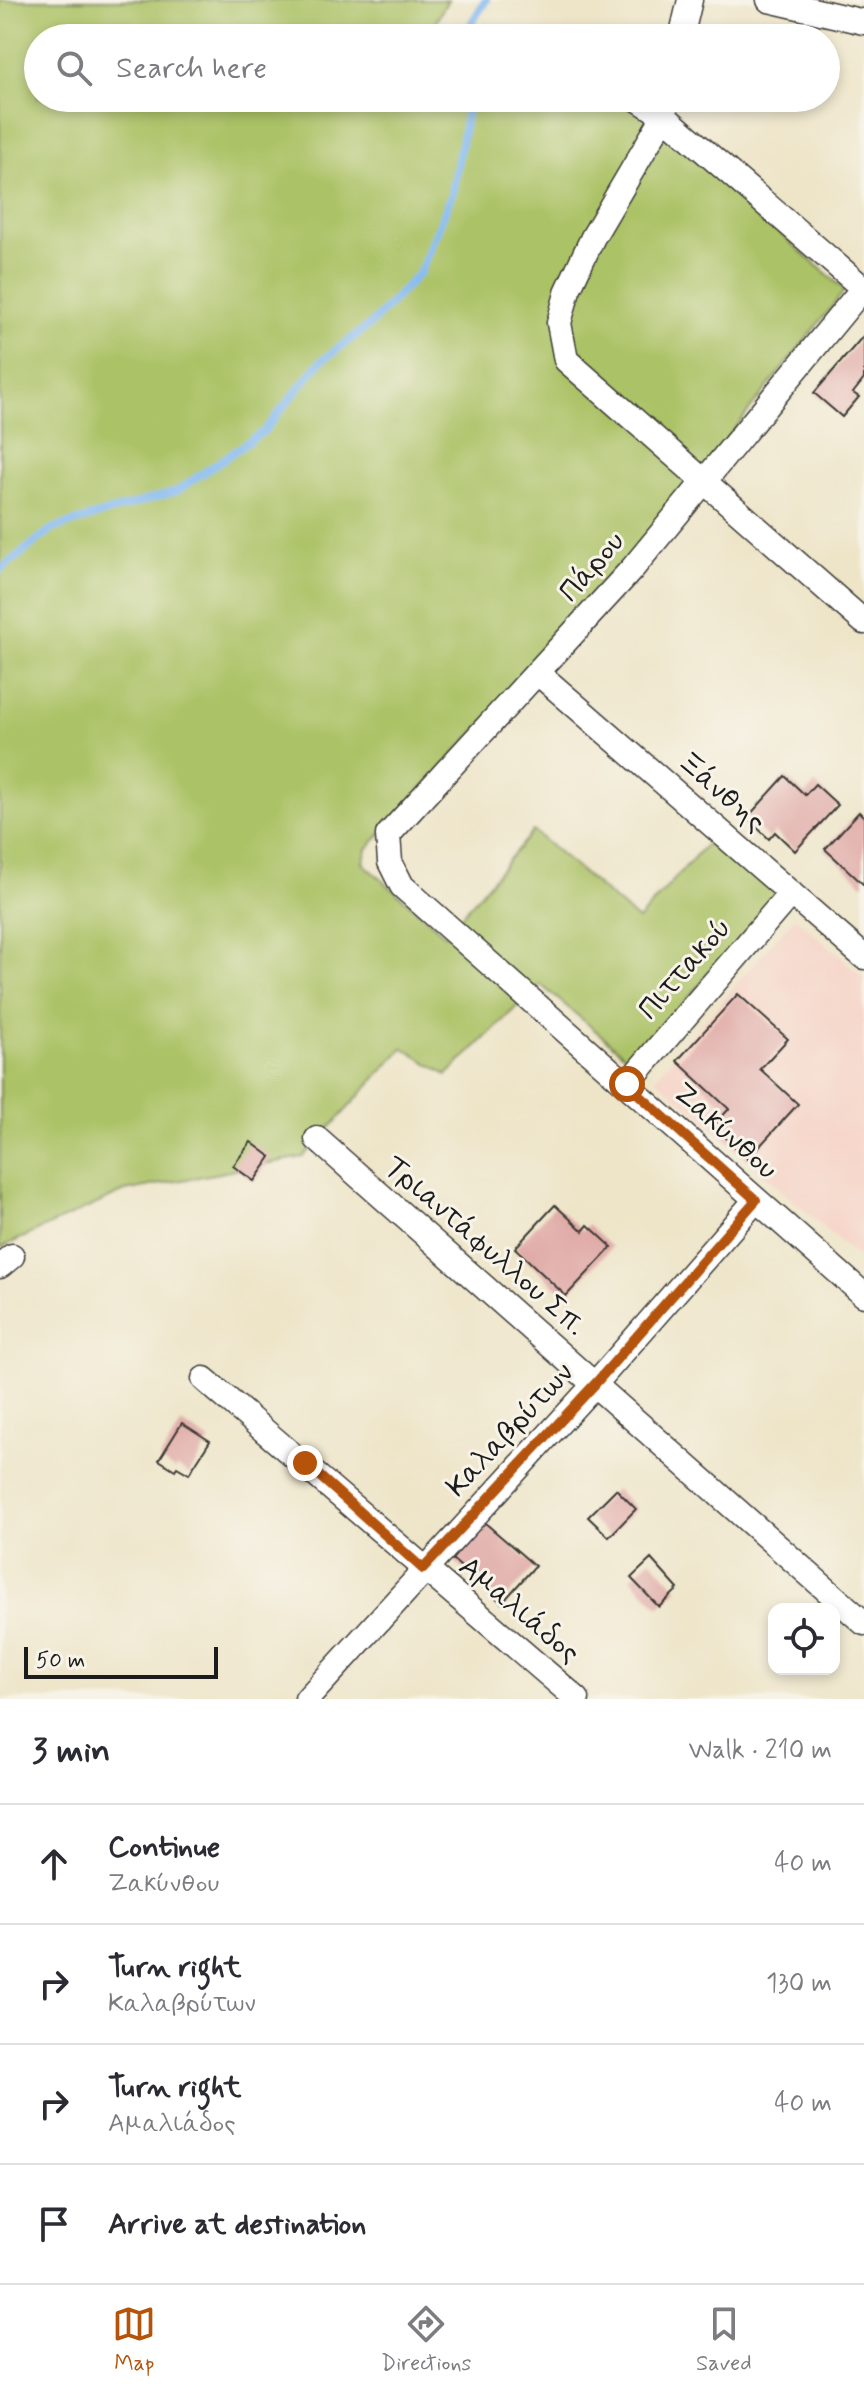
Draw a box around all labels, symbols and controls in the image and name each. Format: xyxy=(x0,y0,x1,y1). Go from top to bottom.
search box xyxy=(24,24,840,112)
icon: search xyxy=(52,46,96,90)
text: Search here xyxy=(116,49,267,88)
street label: Πάρου xyxy=(551,523,634,611)
street label: Ξάνθης xyxy=(669,743,773,841)
street label: Πιττακού xyxy=(630,910,740,1028)
route start xyxy=(609,1066,645,1102)
street label: Ζακύνθου xyxy=(664,1074,786,1189)
street label: Τριαντάφυλλου Σπ. xyxy=(376,1148,594,1345)
street label: Καλαβρύτων xyxy=(438,1354,582,1506)
route end xyxy=(287,1445,323,1481)
street label: Αμαλιάδος xyxy=(450,1548,588,1672)
map controls xyxy=(768,1603,840,1675)
button: locate xyxy=(768,1603,840,1675)
scale bar xyxy=(24,1643,218,1679)
text: 50 m xyxy=(36,1647,85,1675)
text: 3 min xyxy=(32,1729,110,1774)
text: Walk · 210 m xyxy=(689,1734,832,1768)
text: Continue xyxy=(108,1828,220,1867)
icon: ahead xyxy=(32,1842,76,1886)
text: 40 m xyxy=(774,1847,832,1881)
text: Ζακύνθου xyxy=(108,1867,219,1901)
text: Turn right xyxy=(108,1948,241,1987)
icon: right xyxy=(32,1962,76,2006)
text: 130 m xyxy=(766,1967,832,2001)
text: Καλαβρύτων xyxy=(108,1987,256,2021)
text: Turn right xyxy=(108,2068,241,2107)
icon: right xyxy=(32,2082,76,2126)
text: 40 m xyxy=(774,2087,832,2121)
text: Αμαλιάδος xyxy=(108,2107,236,2141)
icon: arrive xyxy=(32,2202,76,2246)
text: Arrive at destination xyxy=(108,2205,366,2244)
tab: Map xyxy=(112,2302,156,2378)
tab: Directions xyxy=(381,2302,471,2378)
tab: Saved xyxy=(696,2302,752,2378)

